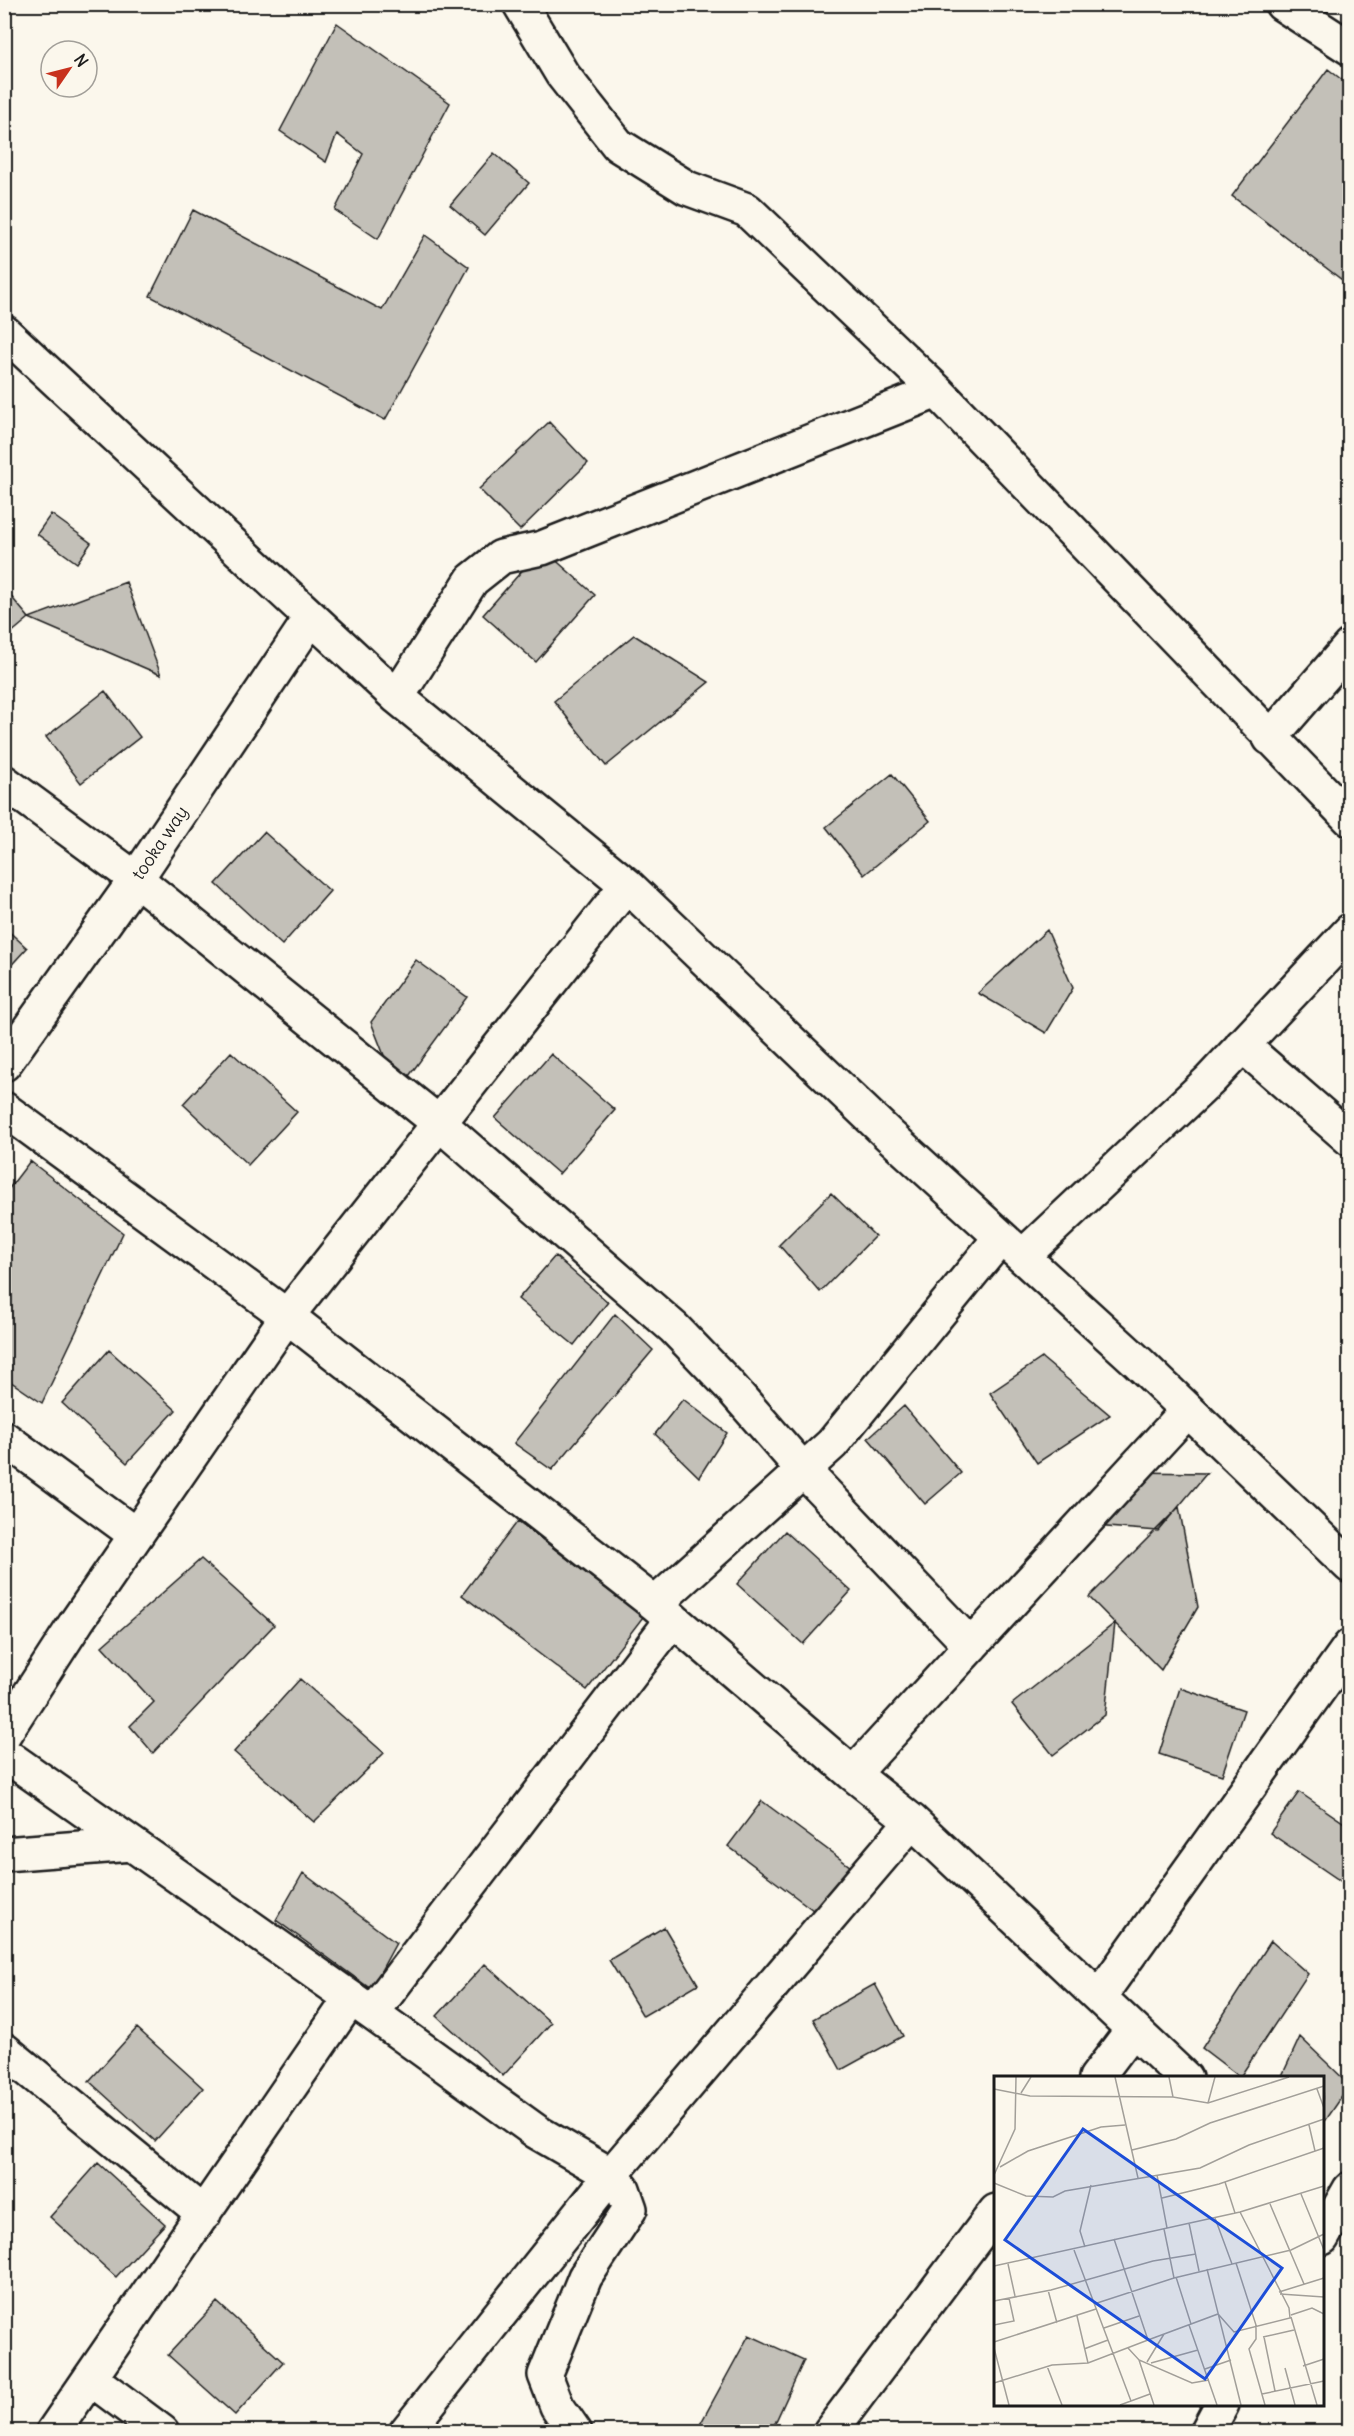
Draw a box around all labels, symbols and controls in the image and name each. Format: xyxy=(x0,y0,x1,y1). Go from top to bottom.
north arrow xyxy=(39,39,99,99)
text: N xyxy=(70,50,93,71)
street label: tooka way xyxy=(126,801,193,884)
inset map xyxy=(994,2076,1324,2406)

